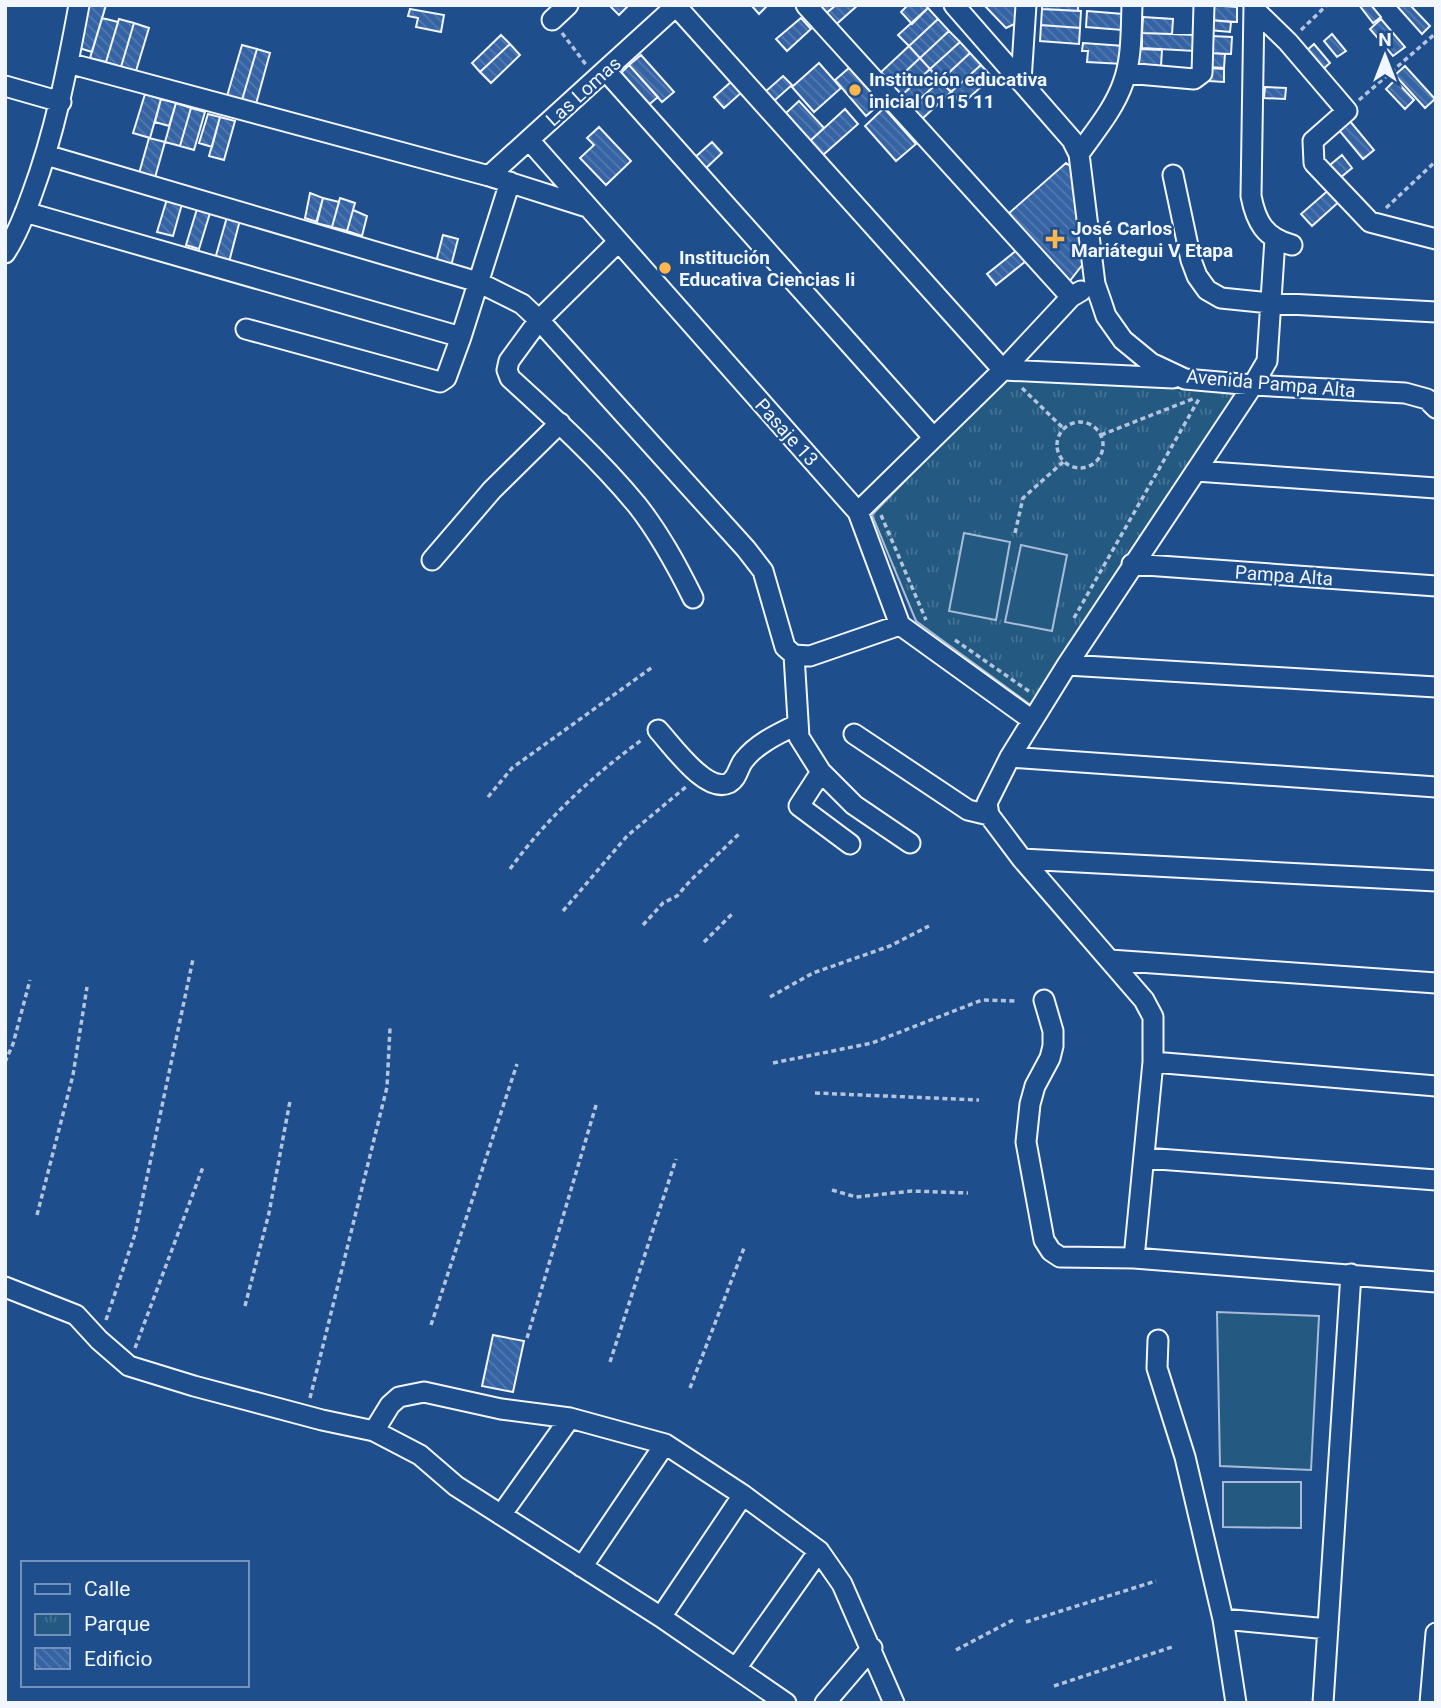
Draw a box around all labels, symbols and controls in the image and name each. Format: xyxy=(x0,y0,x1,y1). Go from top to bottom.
north arrow xyxy=(1350,21,1420,91)
text: N xyxy=(1378,28,1392,51)
street label: Las Lomas xyxy=(541,52,626,131)
place label: Institución educativa inicial 0115 11 xyxy=(869,68,1047,113)
marker: Institución educativa inicial 0115 11 xyxy=(847,82,863,98)
place label: José Carlos Mariátegui V Etapa xyxy=(1071,217,1233,262)
marker: José Carlos Mariátegui V Etapa xyxy=(1045,229,1065,249)
place label: Institución Educativa Ciencias Ii xyxy=(679,246,855,291)
marker: Institución Educativa Ciencias Ii xyxy=(657,260,673,276)
street label: Avenida Pampa Alta xyxy=(1185,365,1357,402)
street label: Pasaje 13 xyxy=(750,394,823,471)
street label: Pampa Alta xyxy=(1234,561,1334,590)
legend xyxy=(21,1561,248,1687)
text: Calle xyxy=(84,1577,130,1601)
text: Parque xyxy=(84,1612,150,1636)
text: Edificio xyxy=(84,1647,152,1671)

